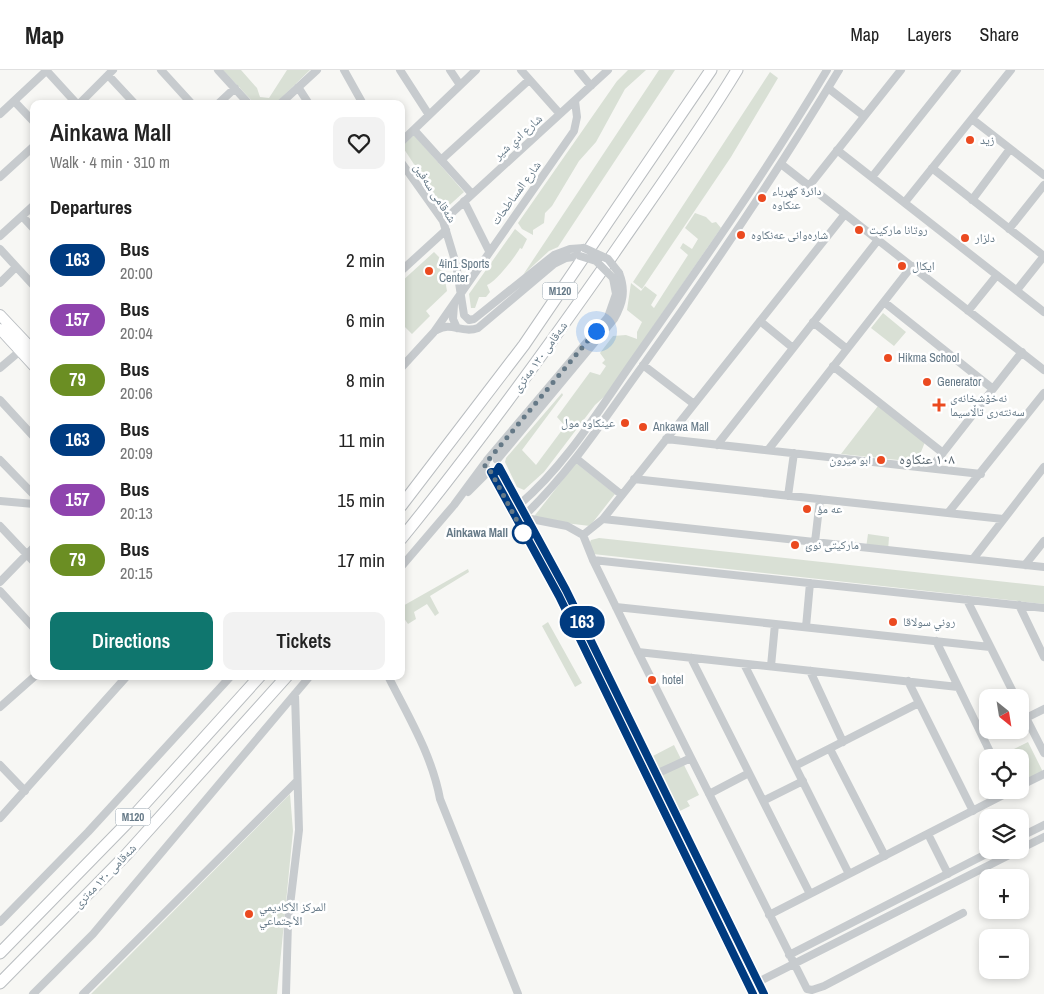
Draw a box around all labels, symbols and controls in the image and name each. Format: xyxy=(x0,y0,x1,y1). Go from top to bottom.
text: Map xyxy=(25,19,64,51)
text: Map xyxy=(851,22,879,47)
text: Layers xyxy=(907,22,952,47)
text: Share xyxy=(980,22,1019,47)
street label: شارع ادي شير xyxy=(489,111,547,165)
text: Ainkawa Mall xyxy=(50,116,171,148)
button: heart xyxy=(333,117,385,169)
place label: زيد xyxy=(980,132,995,148)
marker: زيد xyxy=(964,134,976,146)
text: Walk · 4 min · 310 m xyxy=(50,151,170,173)
street label: شارع المساطحات xyxy=(487,158,545,228)
street label: شەقامی سەفین xyxy=(410,160,460,226)
place label: دائرة كهرباء عنكاوه xyxy=(772,183,822,213)
marker: دائرة كهرباء عنكاوه xyxy=(756,192,768,204)
text: Departures xyxy=(50,194,132,220)
place label: روتانا ماركيت xyxy=(869,222,928,238)
marker: روتانا ماركيت xyxy=(853,224,865,236)
place label: شارەوانی عەنکاوە xyxy=(751,227,828,243)
marker: شارەوانی عەنکاوە xyxy=(735,229,747,241)
place label: دلزار xyxy=(974,230,995,246)
marker: دلزار xyxy=(959,232,971,244)
text: Bus xyxy=(120,236,149,262)
text: 163 xyxy=(65,247,90,272)
text: 2 min xyxy=(346,247,385,273)
place label: 4in1 Sports Center xyxy=(439,256,489,286)
place label: ايكال xyxy=(912,258,935,274)
marker: ايكال xyxy=(896,260,908,272)
text: 20:00 xyxy=(120,262,153,284)
marker: 4in1 Sports Center xyxy=(423,265,435,277)
road number: M120 xyxy=(542,282,578,300)
text: Bus xyxy=(120,296,149,322)
text: 157 xyxy=(65,307,90,332)
text: 6 min xyxy=(346,307,385,333)
street label: شەقامی ١٢٠ مەتری xyxy=(509,318,571,396)
your location xyxy=(584,319,609,344)
text: 20:04 xyxy=(120,322,153,344)
place label: Hikma School xyxy=(898,350,959,366)
marker: Hikma School xyxy=(882,352,894,364)
text: Bus xyxy=(120,356,149,382)
text: 79 xyxy=(69,367,86,392)
text: 8 min xyxy=(346,367,385,393)
place label: Generator xyxy=(937,374,982,390)
marker: Generator xyxy=(921,376,933,388)
text: 20:06 xyxy=(120,382,153,404)
place label: نەخۆشخانەی سەنتەری تاڵاسیما xyxy=(950,390,1025,420)
marker: نەخۆشخانەی سەنتەری تاڵاسیما xyxy=(932,398,946,412)
place label: عينكاوه مول xyxy=(561,415,615,431)
text: Bus xyxy=(120,416,149,442)
marker: عينكاوه مول xyxy=(619,417,631,429)
place label: Ankawa Mall xyxy=(652,419,709,435)
marker: Ankawa Mall xyxy=(637,421,649,433)
text: 163 xyxy=(65,427,90,452)
text: 11 min xyxy=(339,427,385,453)
text: 20:09 xyxy=(120,442,153,464)
district label: ١٠٨ عنکاوە xyxy=(899,450,955,468)
place label: ابو ميرون xyxy=(829,452,871,468)
marker: ابو ميرون xyxy=(875,454,887,466)
text: Bus xyxy=(120,476,149,502)
text: 157 xyxy=(65,487,90,512)
text: 15 min xyxy=(337,487,385,513)
place label: عه مؤ xyxy=(817,501,842,517)
text: 20:13 xyxy=(120,502,153,524)
marker: عه مؤ xyxy=(801,503,813,515)
marker: Ainkawa Mall xyxy=(512,522,534,544)
place label: Ainkawa Mall xyxy=(446,525,508,541)
text: Bus xyxy=(120,536,149,562)
place label: مارکیتی نوئ xyxy=(805,537,859,553)
marker: مارکیتی نوئ xyxy=(789,539,801,551)
text: 79 xyxy=(69,547,86,572)
text: 17 min xyxy=(337,547,385,573)
text: 20:15 xyxy=(120,562,153,584)
line badge: 163 xyxy=(553,606,611,638)
text: 163 xyxy=(570,609,594,634)
button: Directions xyxy=(50,612,213,670)
button: Tickets xyxy=(223,612,385,670)
place label: روني سولاقا xyxy=(903,614,956,632)
marker: روني سولاقا xyxy=(887,616,899,628)
place label: hotel xyxy=(662,672,683,688)
marker: hotel xyxy=(646,674,658,686)
north arrow xyxy=(979,689,1029,739)
map controls xyxy=(979,689,1029,979)
button: locate xyxy=(979,749,1029,799)
road number: M120 xyxy=(116,809,150,826)
button: layers xyxy=(979,809,1029,859)
street label: شەقامی ١٢٠ مەتری xyxy=(70,840,140,912)
button: + xyxy=(979,869,1029,919)
place label: المركز الأكاديمي الأجتماعي xyxy=(259,899,326,931)
marker: المركز الأكاديمي الأجتماعي xyxy=(243,908,255,920)
button: − xyxy=(979,929,1029,979)

